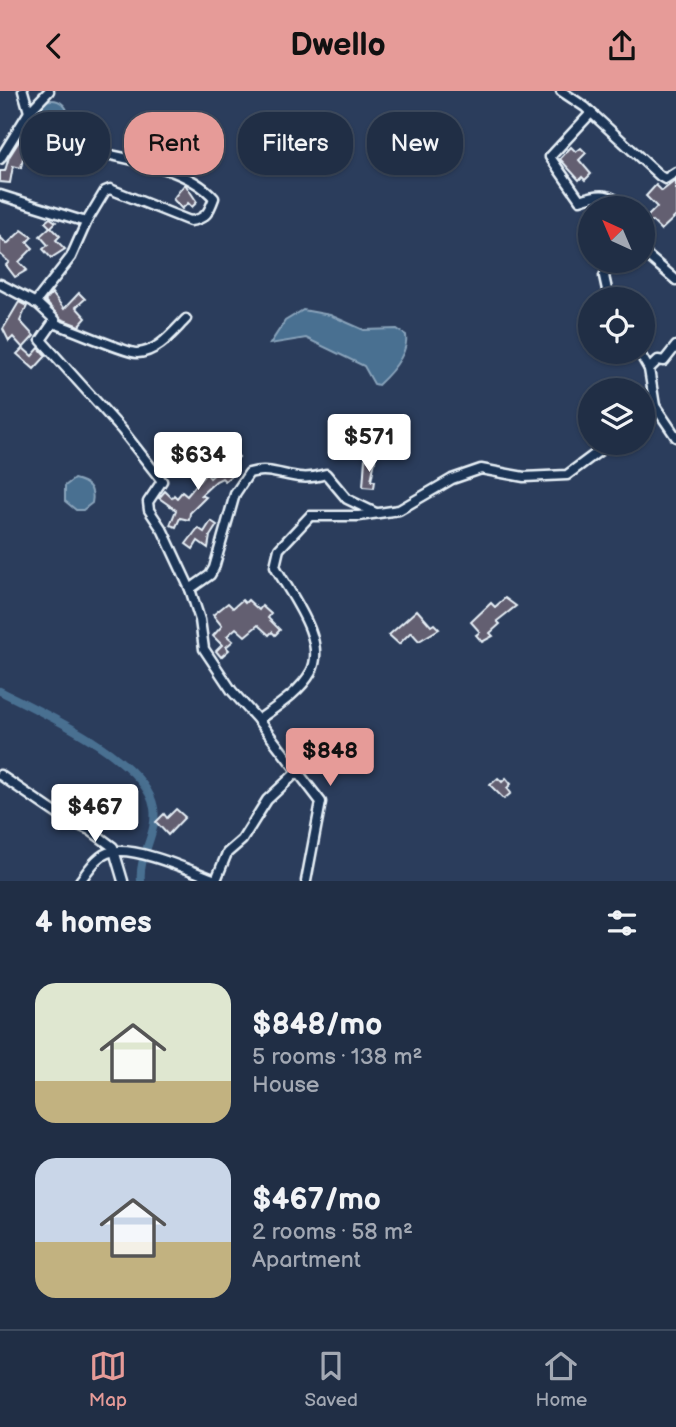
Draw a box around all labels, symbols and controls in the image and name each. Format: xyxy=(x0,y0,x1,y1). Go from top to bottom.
text: Dwello xyxy=(290,26,386,65)
icon: back xyxy=(35,27,73,65)
icon: share xyxy=(603,27,641,65)
chip: Buy xyxy=(21,112,110,175)
chip: Rent xyxy=(124,112,224,175)
chip: Filters xyxy=(238,112,353,175)
chip: New xyxy=(367,112,463,175)
north arrow xyxy=(578,196,654,273)
map controls xyxy=(578,196,655,455)
button: locate xyxy=(578,287,655,364)
button: layers xyxy=(578,378,655,455)
pin: $571 xyxy=(328,415,410,474)
text: $571 xyxy=(344,423,394,451)
pin: $634 xyxy=(157,433,239,492)
text: $634 xyxy=(170,441,226,469)
pin: $848 xyxy=(289,729,371,788)
text: $848 xyxy=(302,737,358,765)
pin: $467 xyxy=(54,785,136,844)
text: $467 xyxy=(67,793,123,821)
icon: filters xyxy=(603,904,641,942)
text: 4 homes xyxy=(35,905,152,941)
text: $848/mo xyxy=(252,1007,382,1043)
icon: home xyxy=(91,1011,175,1095)
text: 5 rooms · 138 m² xyxy=(252,1043,422,1071)
text: House xyxy=(252,1071,319,1099)
text: $467/mo xyxy=(252,1182,381,1218)
icon: home xyxy=(91,1186,175,1270)
text: 2 rooms · 58 m² xyxy=(252,1218,413,1246)
text: Apartment xyxy=(252,1246,361,1274)
tab: Map xyxy=(89,1347,127,1412)
tab: Saved xyxy=(305,1347,358,1412)
tab: Home xyxy=(536,1347,587,1412)

